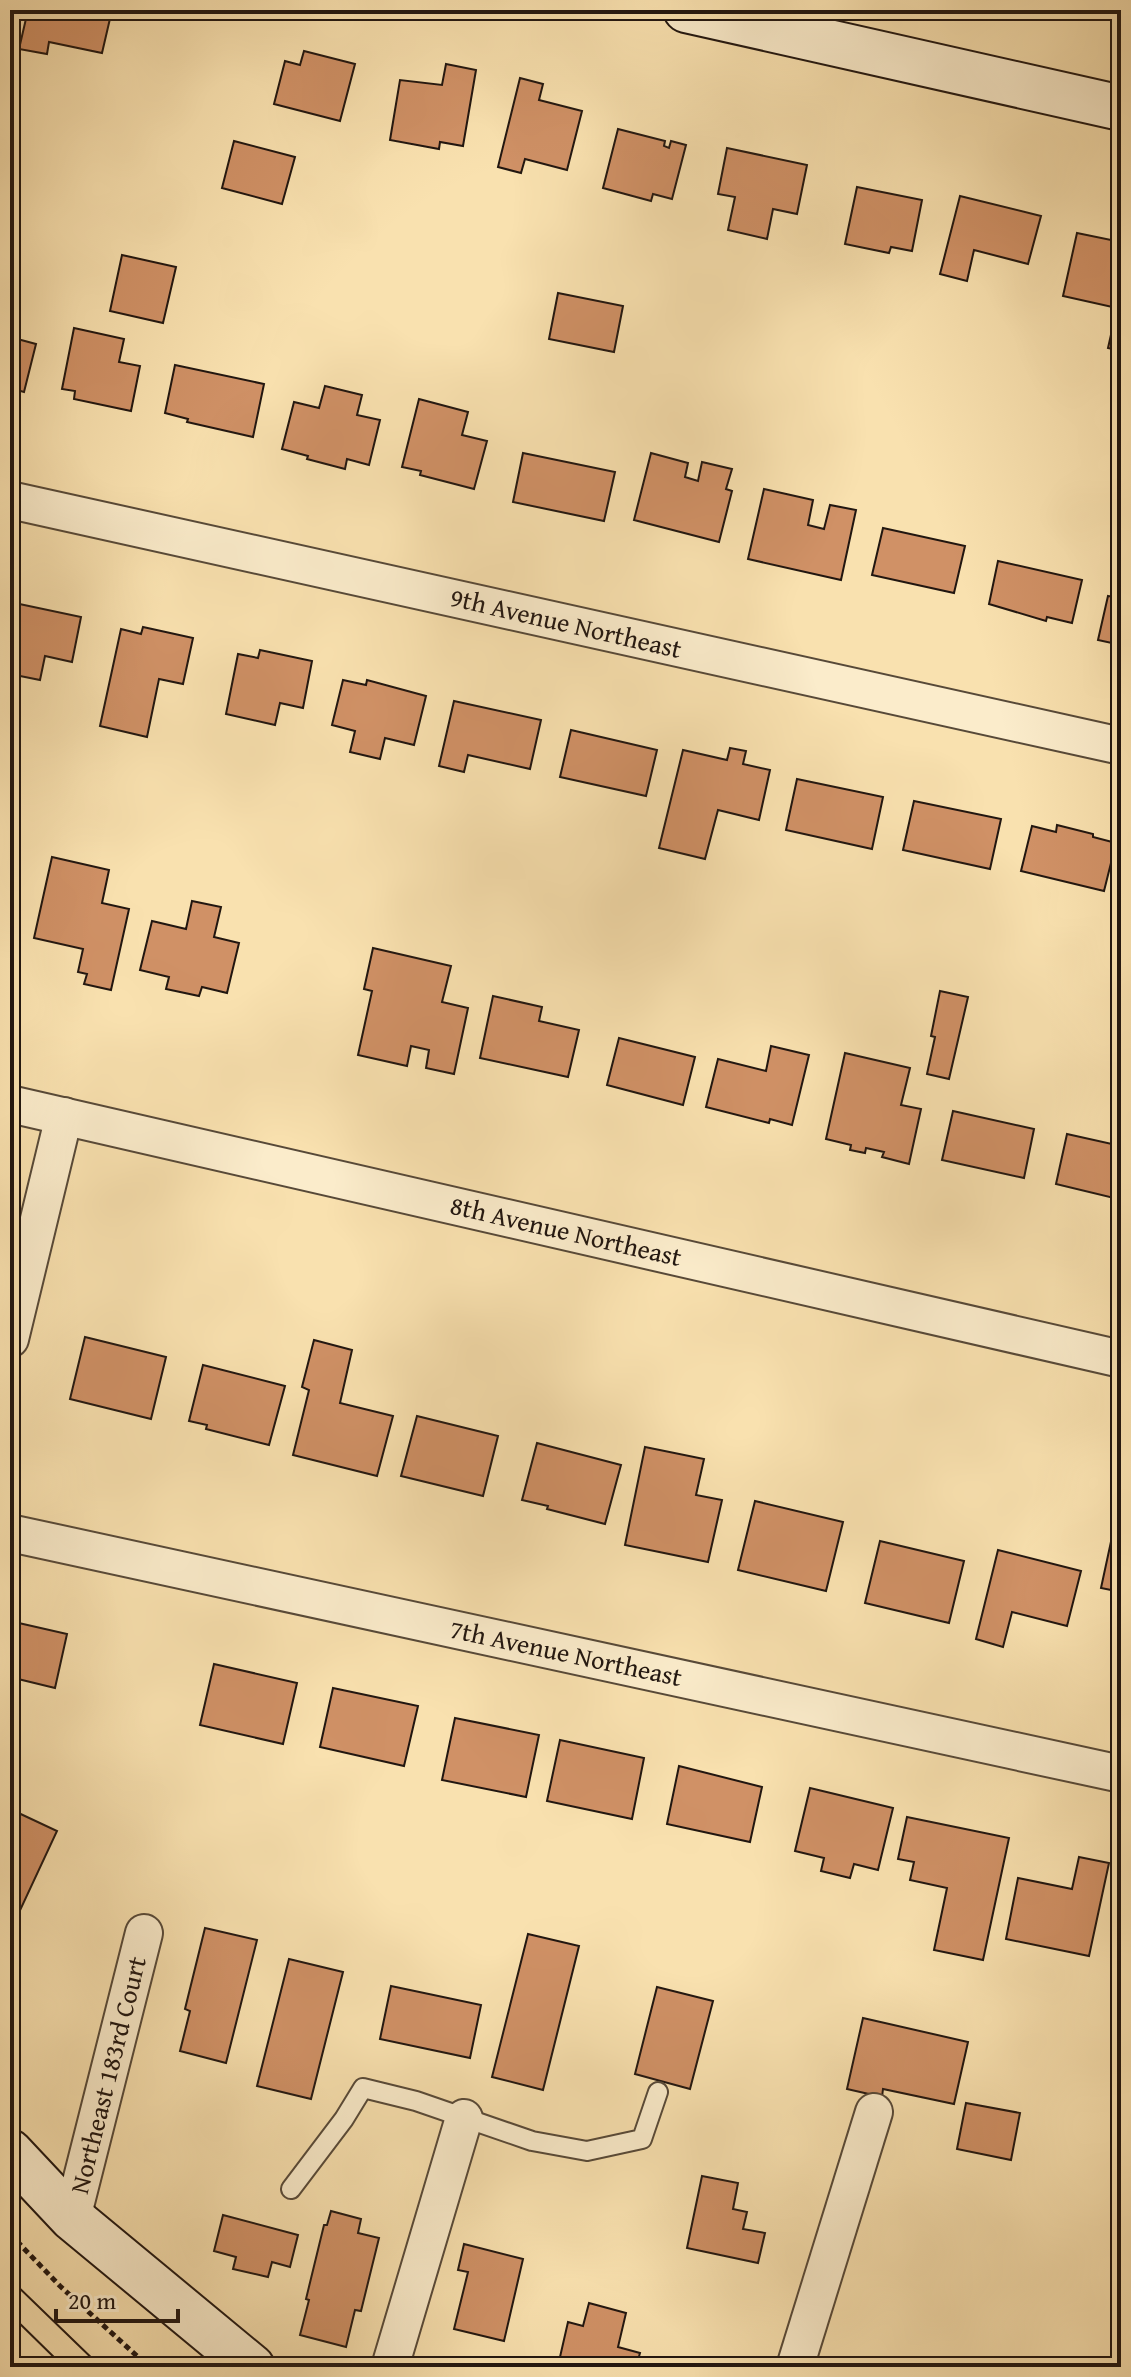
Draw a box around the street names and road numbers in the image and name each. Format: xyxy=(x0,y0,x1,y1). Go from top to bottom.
street label: 9th Avenue Northeast xyxy=(447,577,686,668)
street label: 8th Avenue Northeast xyxy=(447,1185,686,1276)
street label: 7th Avenue Northeast xyxy=(446,1609,686,1696)
street label: Northeast 183rd Court xyxy=(59,1952,156,2198)

